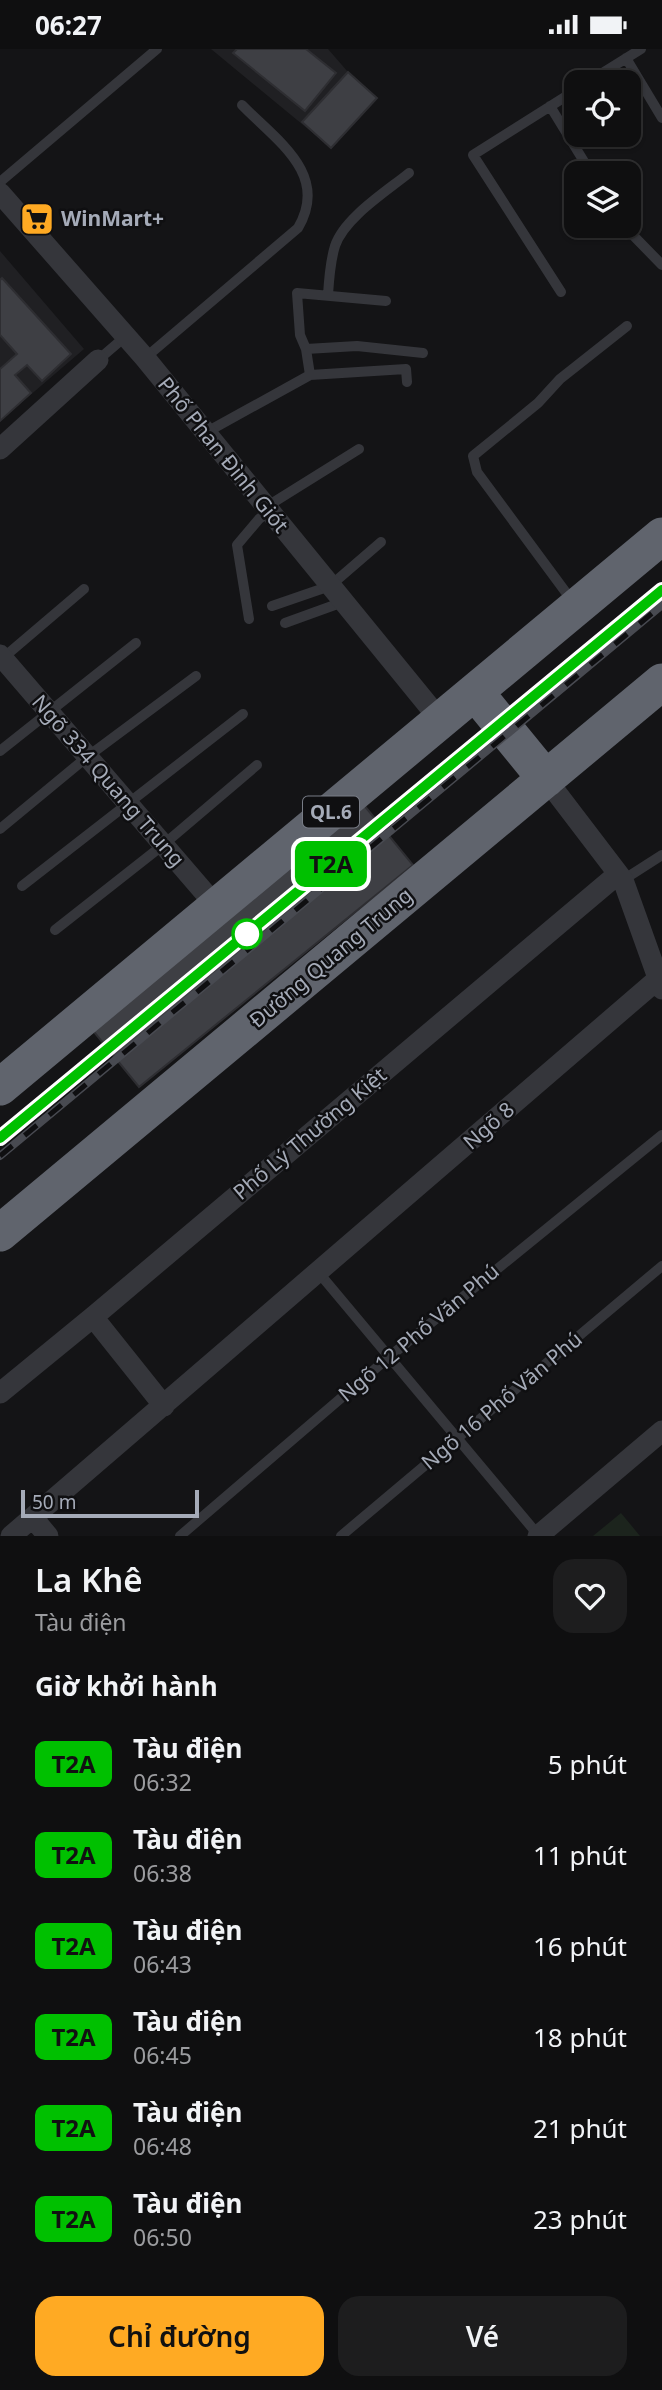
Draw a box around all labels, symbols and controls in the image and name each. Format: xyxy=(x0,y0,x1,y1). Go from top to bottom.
text: 06:27 xyxy=(35,7,102,43)
map controls xyxy=(564,70,641,238)
button: locate xyxy=(564,70,641,147)
button: layers xyxy=(564,161,641,238)
supermarket icon: WinMart+ xyxy=(18,200,56,238)
place label: WinMart+ xyxy=(61,204,164,232)
street label: Phố Phan Đình Giót xyxy=(152,371,296,538)
street label: Ngõ 334 Quang Trung xyxy=(26,688,191,872)
road number: QL.6 xyxy=(303,797,359,827)
line badge: T2A xyxy=(291,841,371,887)
text: T2A xyxy=(309,847,353,880)
street label: Đường Quang Trung xyxy=(243,881,418,1034)
unlabelled marker xyxy=(232,919,262,949)
street label: Phố Lý Thường Kiệt xyxy=(227,1061,392,1206)
street label: Ngõ 8 xyxy=(457,1095,520,1155)
street label: Ngõ 12 Phố Văn Phú xyxy=(332,1257,505,1408)
street label: Ngõ 16 Phố Văn Phú xyxy=(415,1325,588,1476)
scale bar xyxy=(21,1487,200,1519)
text: 50 m xyxy=(32,1489,76,1515)
text: La Khê xyxy=(35,1557,143,1602)
button: heart xyxy=(553,1559,627,1633)
text: Tàu điện xyxy=(35,1606,127,1638)
text: Giờ khởi hành xyxy=(35,1668,218,1704)
text: Tàu điện xyxy=(133,1730,242,1766)
text: 5 phút xyxy=(548,1746,627,1782)
text: T2A xyxy=(51,1747,96,1780)
text: 06:32 xyxy=(133,1766,192,1798)
text: Tàu điện xyxy=(133,1821,242,1857)
text: 11 phút xyxy=(533,1837,627,1873)
text: T2A xyxy=(51,1838,96,1871)
text: 06:38 xyxy=(133,1857,192,1889)
text: Tàu điện xyxy=(133,1912,242,1948)
text: 16 phút xyxy=(533,1928,627,1964)
text: T2A xyxy=(51,1929,96,1962)
text: 06:43 xyxy=(133,1948,192,1980)
text: Tàu điện xyxy=(133,2003,242,2039)
text: 18 phút xyxy=(533,2019,627,2055)
text: T2A xyxy=(51,2020,96,2053)
text: 06:45 xyxy=(133,2039,192,2071)
text: Tàu điện xyxy=(133,2094,242,2130)
text: 21 phút xyxy=(533,2110,627,2146)
text: T2A xyxy=(51,2111,96,2144)
text: 06:48 xyxy=(133,2130,192,2162)
text: Tàu điện xyxy=(133,2185,242,2221)
text: 23 phút xyxy=(533,2201,627,2237)
text: T2A xyxy=(51,2202,96,2235)
text: 06:50 xyxy=(133,2221,192,2253)
button: Chỉ đường xyxy=(35,2296,324,2376)
button: Vé xyxy=(338,2296,627,2376)

